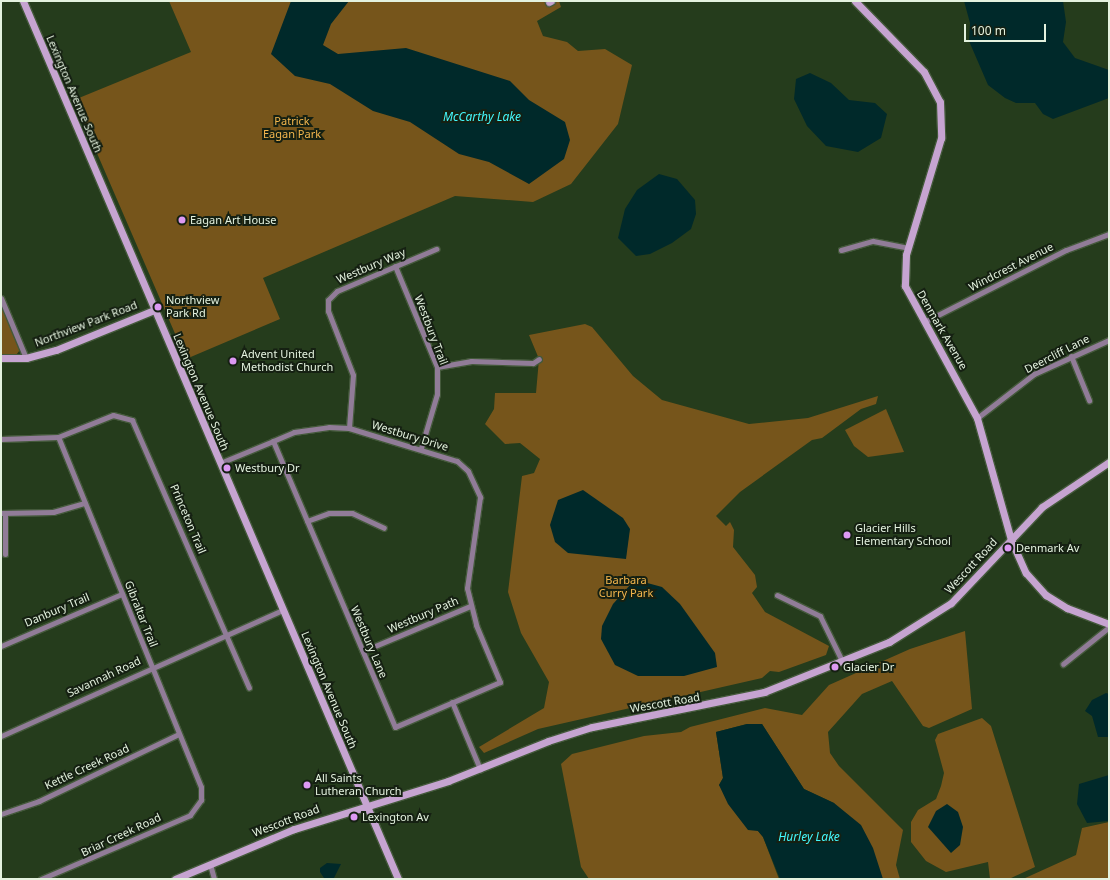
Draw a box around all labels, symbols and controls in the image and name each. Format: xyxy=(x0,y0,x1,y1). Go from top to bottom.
scale bar xyxy=(966,16,1048,42)
text: 100 m xyxy=(971,22,1006,39)
street label: Lexington Avenue South xyxy=(43,33,105,155)
water label: McCarthy Lake xyxy=(443,110,521,124)
park label: Patrick Eagan Park xyxy=(263,115,321,141)
place label: Eagan Art House xyxy=(190,213,276,227)
marker: Eagan Art House xyxy=(177,215,187,225)
street label: Windcrest Avenue xyxy=(967,240,1055,294)
street label: Westbury Way xyxy=(334,246,408,286)
street label: Denmark Avenue xyxy=(914,288,970,372)
street label: Westbury Trail xyxy=(412,293,450,367)
place label: Northview Park Rd xyxy=(166,294,219,320)
street label: Northview Park Road xyxy=(33,298,139,350)
marker: Northview Park Rd xyxy=(153,302,163,312)
street label: Lexington Avenue South xyxy=(170,331,232,453)
street label: Deercliff Lane xyxy=(1022,332,1092,376)
place label: Advent United Methodist Church xyxy=(241,348,333,374)
marker: Advent United Methodist Church xyxy=(228,356,238,366)
street label: Westbury Drive xyxy=(370,418,450,454)
place label: Westbury Dr xyxy=(235,461,300,475)
marker: Westbury Dr xyxy=(222,463,232,473)
street label: Princeton Trail xyxy=(167,482,209,556)
place label: Glacier Hills Elementary School xyxy=(855,522,951,548)
marker: Glacier Hills Elementary School xyxy=(842,530,852,540)
street label: Wescott Road xyxy=(942,536,1000,596)
place label: Denmark Av xyxy=(1016,541,1079,555)
marker: Denmark Av xyxy=(1003,543,1013,553)
park label: Barbara Curry Park xyxy=(599,574,653,600)
street label: Gibraltar Trail xyxy=(122,579,160,649)
street label: Danbury Trail xyxy=(23,590,91,630)
street label: Westbury Path xyxy=(386,594,460,636)
street label: Westbury Lane xyxy=(348,604,390,680)
street label: Lexington Avenue South xyxy=(298,629,360,751)
street label: Savannah Road xyxy=(65,654,143,700)
place label: Glacier Dr xyxy=(843,660,894,674)
marker: Glacier Dr xyxy=(830,662,840,672)
street label: Wescott Road xyxy=(629,690,701,716)
street label: Kettle Creek Road xyxy=(43,742,131,792)
place label: All Saints Lutheran Church xyxy=(315,772,402,798)
marker: All Saints Lutheran Church xyxy=(302,780,312,790)
street label: Wescott Road xyxy=(251,802,321,840)
place label: Lexington Av xyxy=(362,810,429,824)
street label: Briar Creek Road xyxy=(79,811,163,859)
marker: Lexington Av xyxy=(349,812,359,822)
water label: Hurley Lake xyxy=(778,830,840,844)

